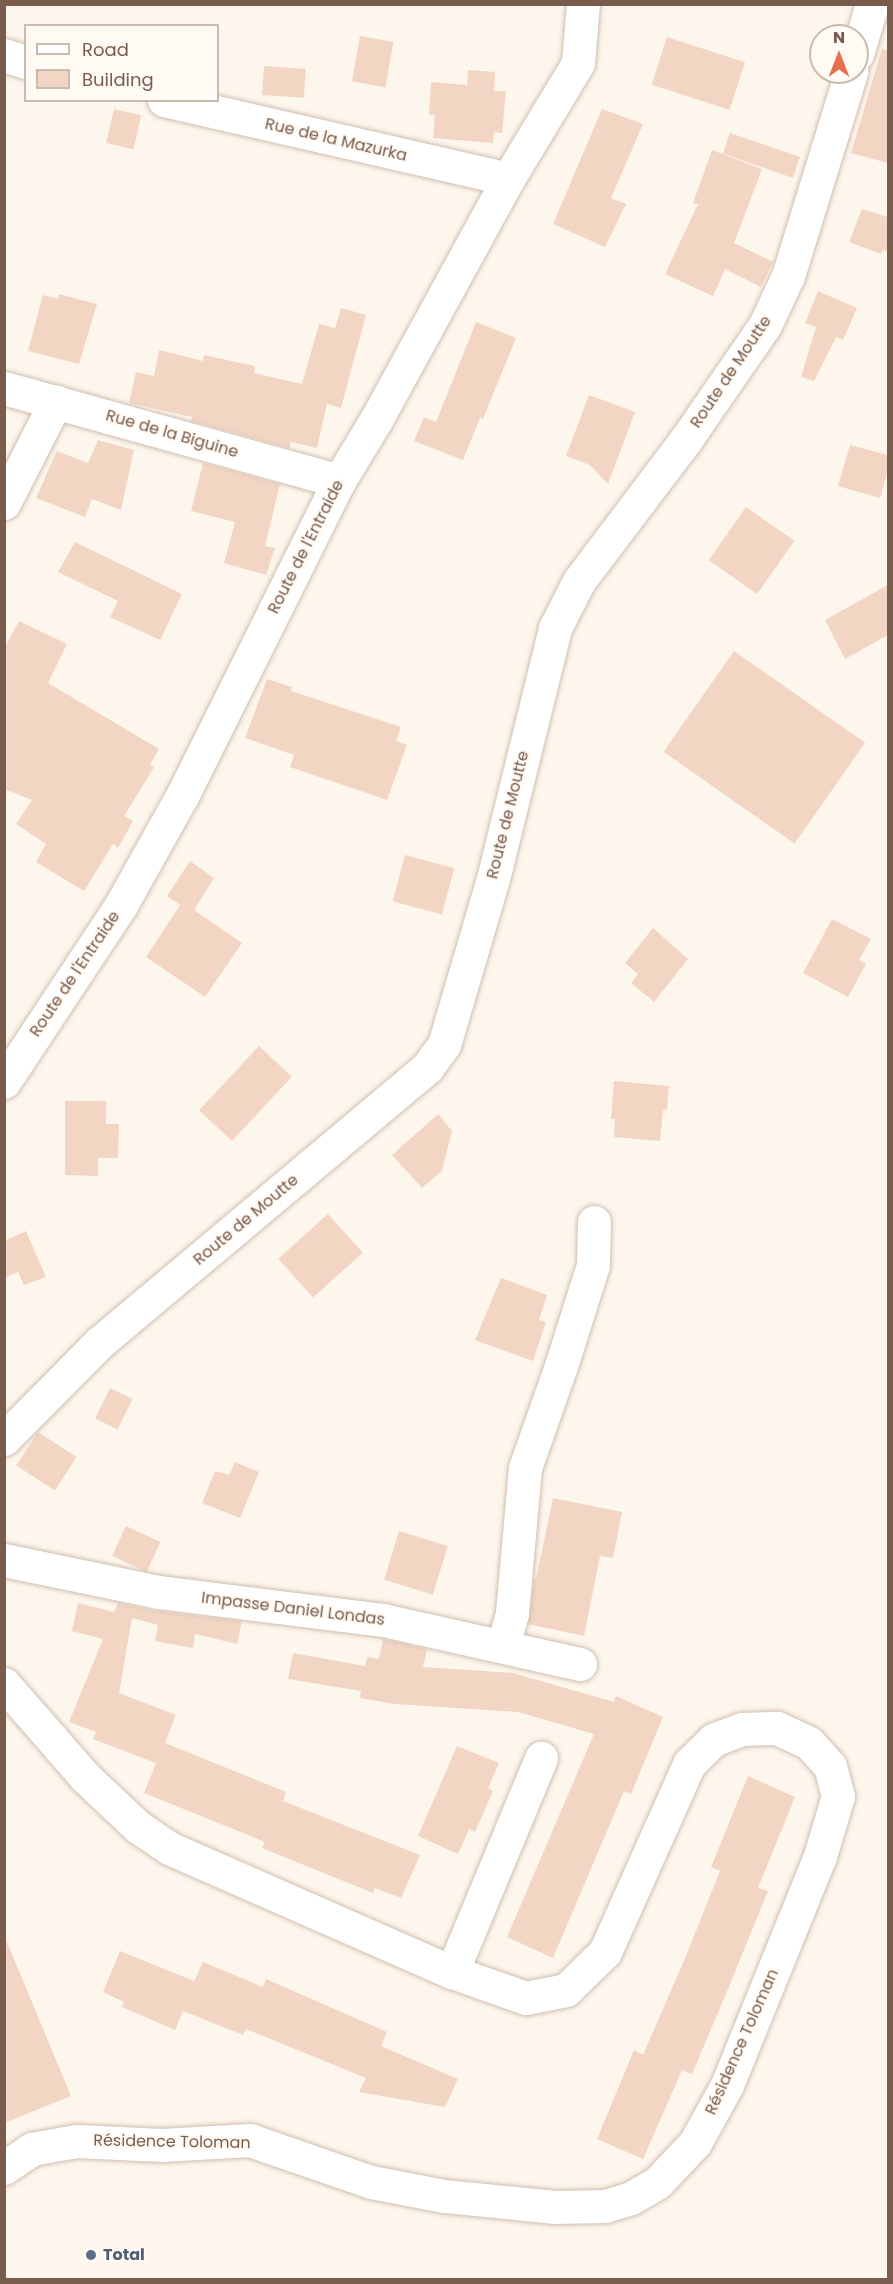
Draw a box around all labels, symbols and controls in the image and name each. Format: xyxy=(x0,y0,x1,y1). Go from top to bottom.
legend xyxy=(24,24,219,102)
north arrow xyxy=(809,24,869,84)
text: N xyxy=(833,26,845,49)
text: Road xyxy=(82,37,129,62)
text: Building xyxy=(82,67,154,92)
street label: Rue de la Mazurka xyxy=(263,114,409,166)
street label: Route de Moutte xyxy=(686,312,776,432)
street label: Rue de la Biguine xyxy=(103,406,241,462)
street label: Route de l'Entraide xyxy=(264,477,348,617)
street label: Route de Moutte xyxy=(483,749,533,881)
street label: Route de l'Entraide xyxy=(26,908,124,1040)
street label: Route de Moutte xyxy=(190,1171,302,1269)
street label: Impasse Daniel Londas xyxy=(200,1588,386,1630)
street label: Résidence Toloman xyxy=(701,1966,783,2118)
street label: Résidence Toloman xyxy=(93,2131,251,2153)
place label: Total xyxy=(103,2245,145,2265)
marker: Total xyxy=(84,2248,98,2262)

